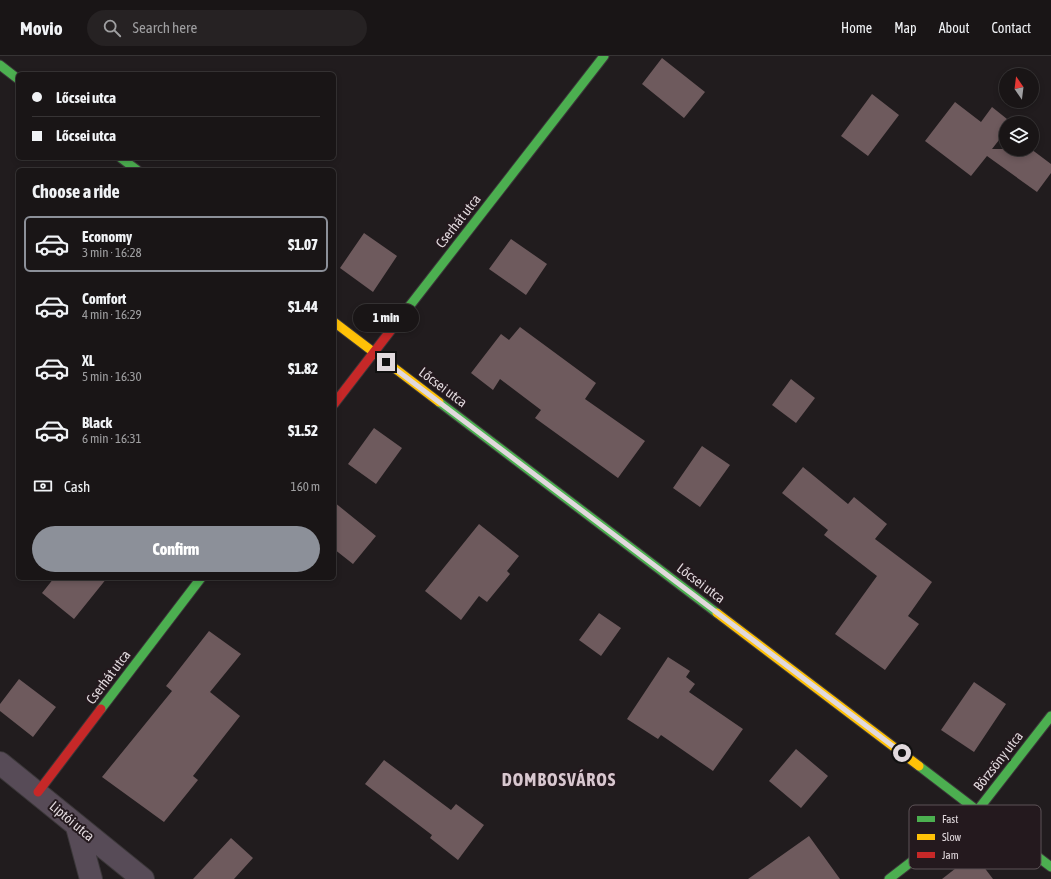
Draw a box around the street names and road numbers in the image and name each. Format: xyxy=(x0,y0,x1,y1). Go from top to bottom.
street label: Cserhát utca xyxy=(432,191,484,251)
street label: Lőcsei utca xyxy=(416,364,470,410)
street label: Lőcsei utca xyxy=(674,560,728,606)
street label: Cserhát utca xyxy=(83,647,133,707)
street label: Börzsöny utca xyxy=(970,728,1026,794)
street label: Liptói utca xyxy=(46,798,98,844)

